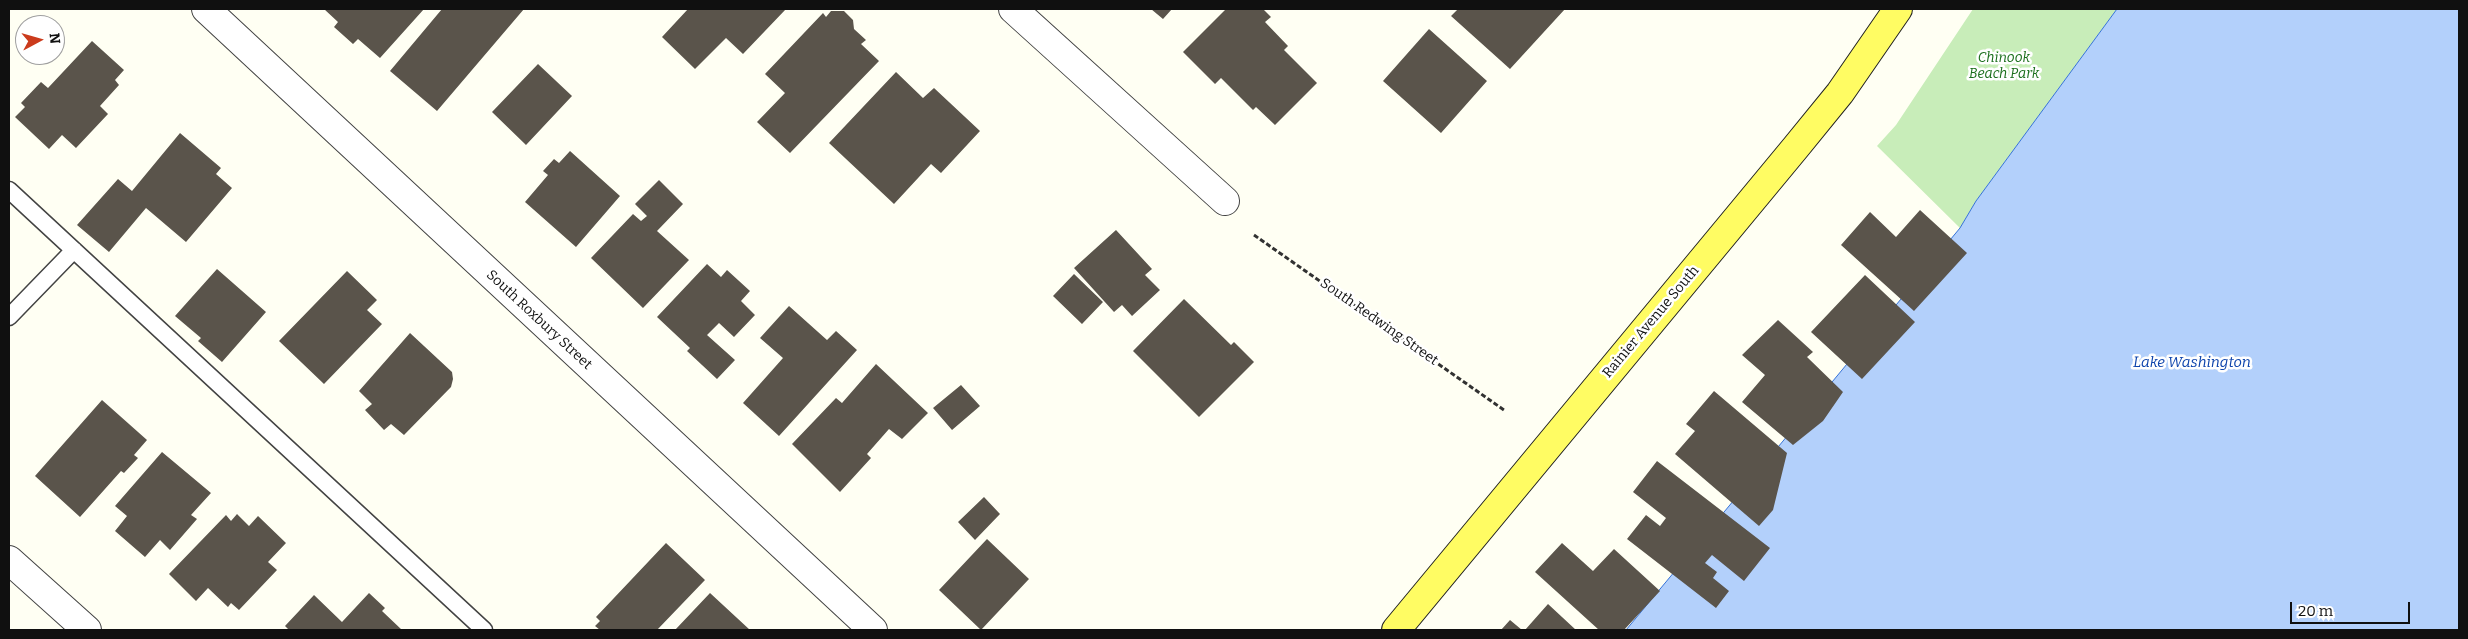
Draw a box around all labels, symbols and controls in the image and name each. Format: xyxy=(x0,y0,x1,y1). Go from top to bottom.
north arrow xyxy=(15,15,65,65)
text: N xyxy=(45,32,63,45)
park label: Chinook Beach Park xyxy=(1969,50,2039,82)
street label: Rainier Avenue South xyxy=(1599,263,1703,381)
street label: South Roxbury Street xyxy=(483,267,595,373)
street label: South Redwing Street xyxy=(1317,275,1441,369)
water label: Lake Washington xyxy=(2133,354,2251,372)
scale bar xyxy=(2293,592,2413,624)
text: 20 m xyxy=(2298,602,2333,620)

